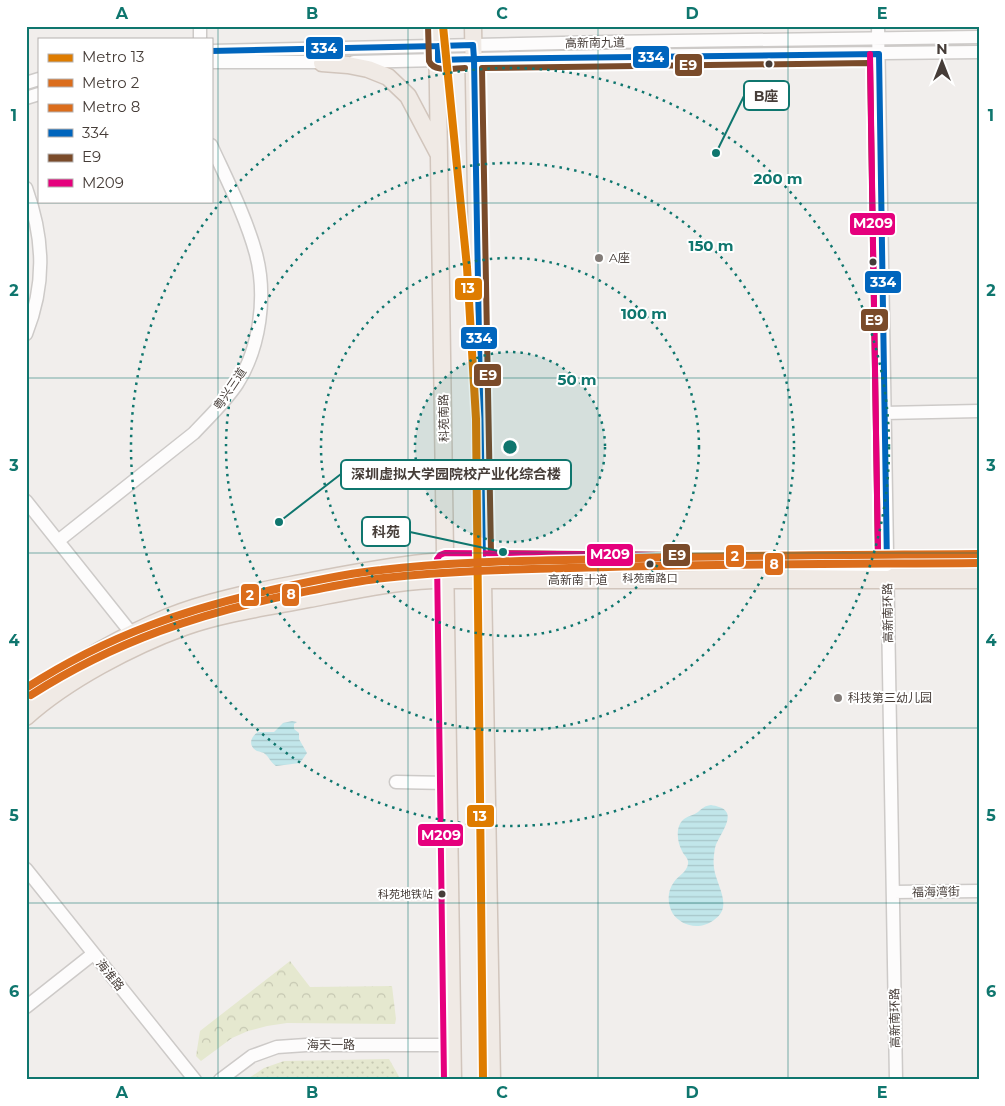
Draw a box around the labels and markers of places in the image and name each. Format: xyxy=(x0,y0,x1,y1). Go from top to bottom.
unlabelled marker xyxy=(764,59,774,69)
callout: B座 xyxy=(744,81,789,110)
place label: A座 xyxy=(609,250,630,265)
marker: A座 xyxy=(593,252,605,264)
unlabelled marker xyxy=(868,257,878,267)
centre of rings xyxy=(501,438,519,456)
callout: 深圳虚拟大学园院校产业化综合楼 xyxy=(341,460,571,489)
callout: 科苑 xyxy=(362,517,410,546)
marker: 科苑南路口 xyxy=(645,559,655,569)
place label: 科苑南路口 xyxy=(623,571,678,585)
place label: 科技第三幼儿园 xyxy=(848,690,932,705)
marker: 科技第三幼儿园 xyxy=(832,692,844,704)
place label: 科苑地铁站 xyxy=(378,887,433,901)
marker: 科苑地铁站 xyxy=(437,889,447,899)

